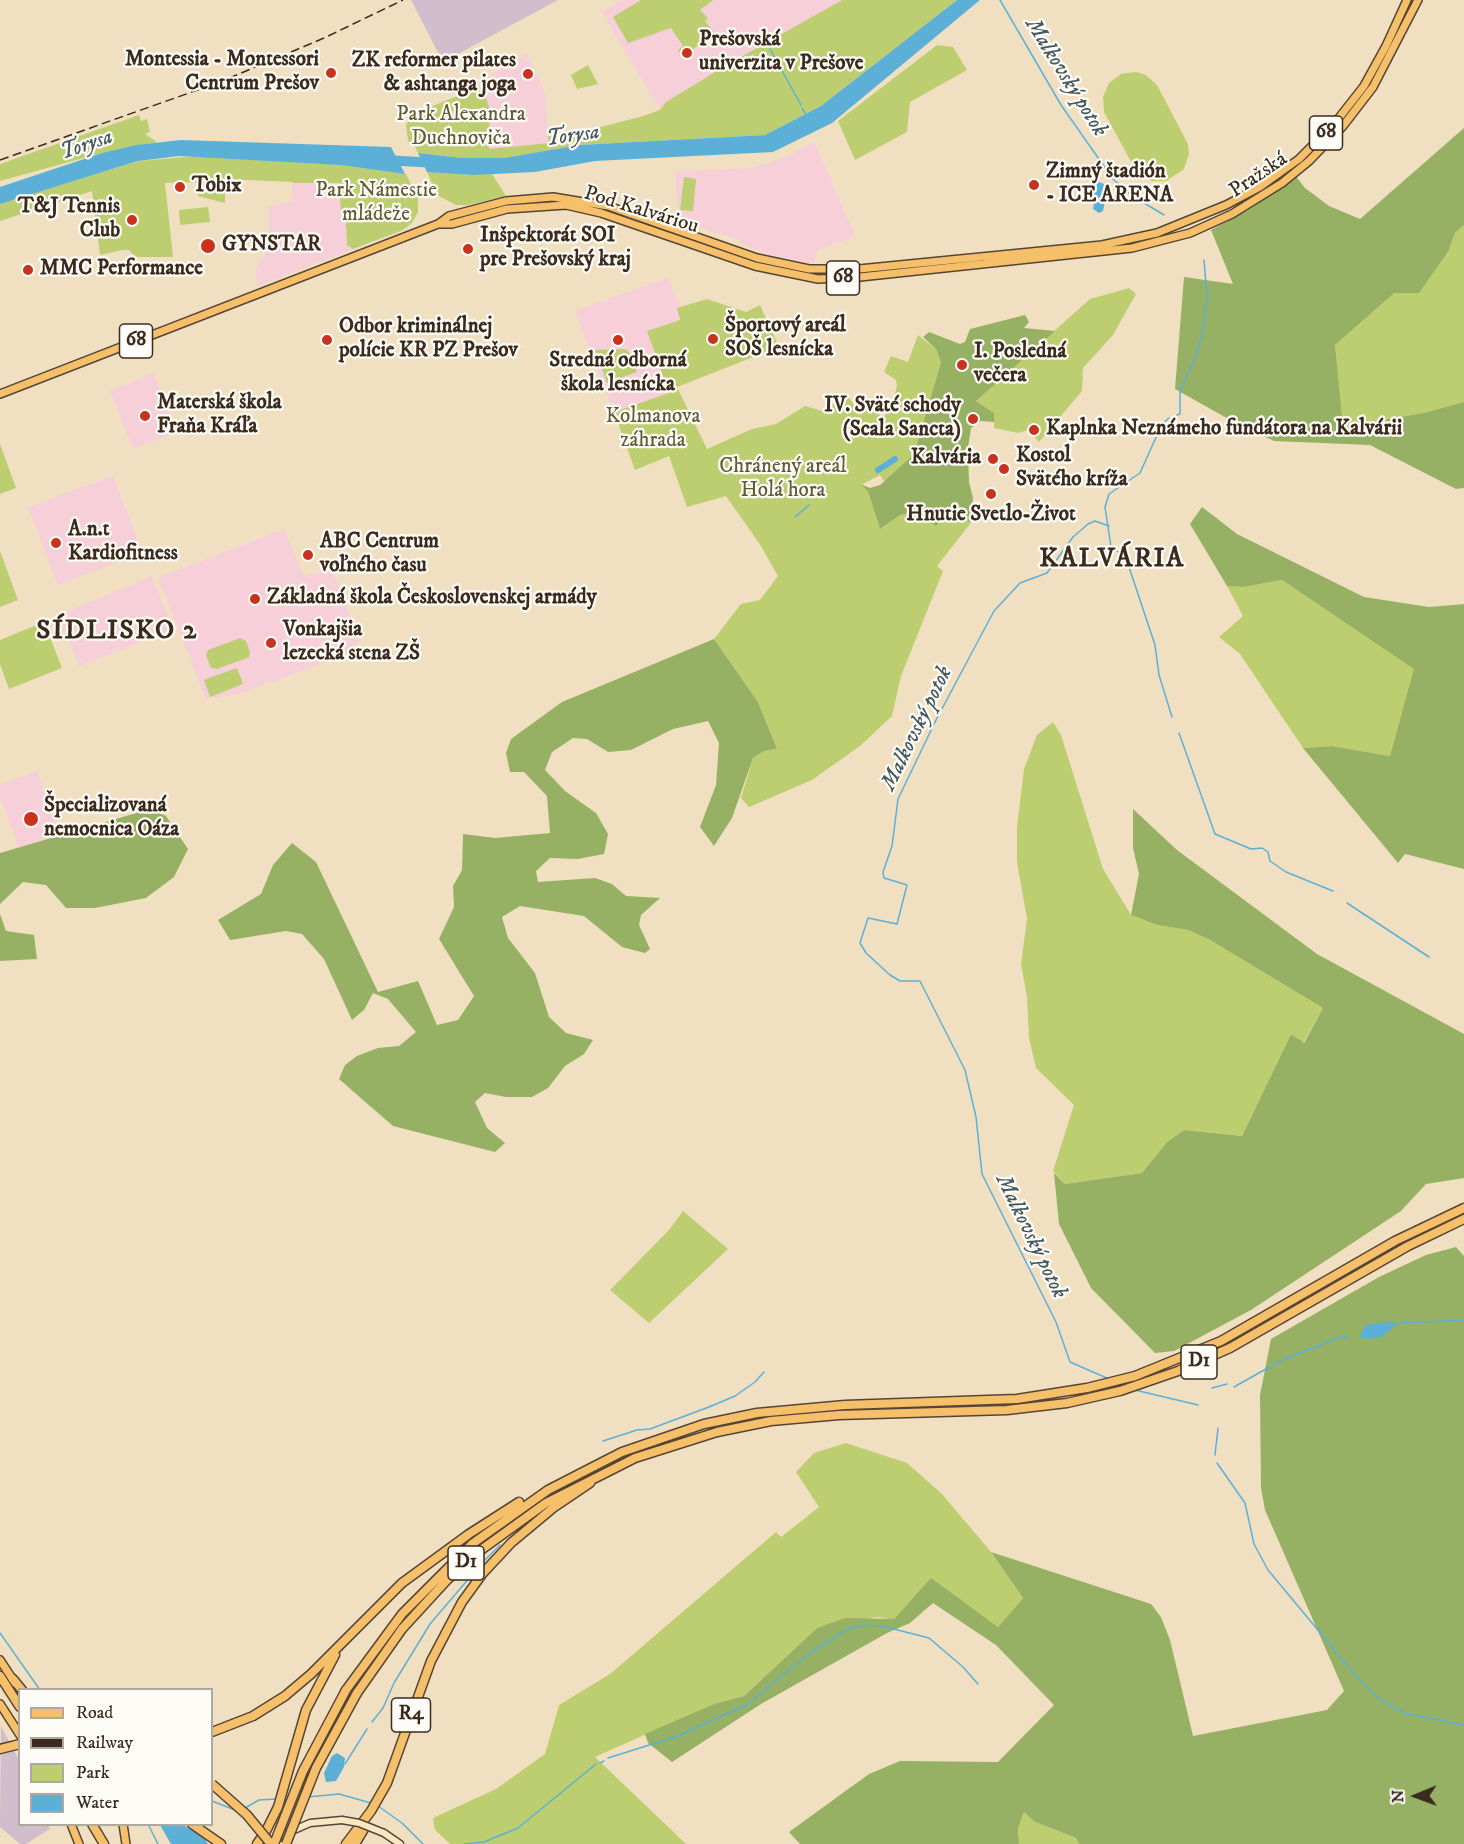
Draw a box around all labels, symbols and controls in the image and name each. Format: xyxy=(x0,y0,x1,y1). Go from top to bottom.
water label: Malkovský potok xyxy=(1018,14,1112,142)
place label: Prešovská univerzita v Prešove xyxy=(699,28,863,78)
marker: Prešovská univerzita v Prešove xyxy=(680,46,694,60)
place label: Montessia - Montessori Centrum Prešov xyxy=(125,48,319,98)
place label: ZK reformer pilates & ashtanga joga xyxy=(352,49,516,99)
marker: Montessia - Montessori Centrum Prešov xyxy=(324,66,338,80)
marker: ZK reformer pilates & ashtanga joga xyxy=(521,67,535,81)
park label: Park Alexandra Duchnoviča xyxy=(396,103,526,153)
road number: 68 xyxy=(1310,116,1342,150)
water label: Torysa xyxy=(545,120,601,154)
water label: Torysa xyxy=(57,125,117,167)
street label: Pražská xyxy=(1225,148,1293,204)
place label: Zimný štadión - ICE ARENA xyxy=(1046,160,1173,210)
place label: Tobix xyxy=(192,174,241,200)
marker: Zimný štadión - ICE ARENA xyxy=(1027,178,1041,192)
park label: Park Námestie mládeže xyxy=(315,179,437,229)
marker: Tobix xyxy=(173,180,187,194)
street label: Pod Kalváriou xyxy=(581,182,701,240)
place label: T&J Tennis Club xyxy=(18,195,120,245)
marker: T&J Tennis Club xyxy=(125,213,139,227)
place label: Inšpektorát SOI pre Prešovský kraj xyxy=(480,224,631,274)
place label: GYNSTAR xyxy=(222,233,321,259)
marker: GYNSTAR xyxy=(199,237,217,255)
marker: Inšpektorát SOI pre Prešovský kraj xyxy=(461,242,475,256)
place label: MMC Performance xyxy=(40,257,203,283)
road number: 68 xyxy=(826,261,860,295)
marker: MMC Performance xyxy=(21,263,35,277)
place label: Športový areál SOŠ lesnícka xyxy=(725,314,846,364)
place label: Odbor kriminálnej polície KR PZ Prešov xyxy=(339,315,518,365)
road number: 68 xyxy=(120,324,152,358)
marker: Športový areál SOŠ lesnícka xyxy=(706,332,720,346)
marker: Odbor kriminálnej polície KR PZ Prešov xyxy=(320,333,334,347)
marker: Stredná odborná škola lesnícka xyxy=(611,333,625,347)
place label: I. Posledná večera xyxy=(974,340,1066,390)
place label: Stredná odborná škola lesnícka xyxy=(549,349,687,399)
marker: I. Posledná večera xyxy=(955,358,969,372)
place label: Materská škola Fraňa Kráľa xyxy=(157,391,282,441)
place label: IV. Sväté schody (Scala Sancta) xyxy=(824,394,961,444)
park label: Kolmanova záhrada xyxy=(606,405,700,455)
marker: Materská škola Fraňa Kráľa xyxy=(138,409,152,423)
marker: IV. Sväté schody (Scala Sancta) xyxy=(966,412,980,426)
place label: Kaplnka Neznámeho fundátora na Kalvárii xyxy=(1046,417,1402,443)
marker: Kaplnka Neznámeho fundátora na Kalvárii xyxy=(1027,423,1041,437)
place label: Kostol Svätého kríža xyxy=(1016,444,1128,494)
place label: Kalvária xyxy=(911,446,981,472)
marker: Kalvária xyxy=(986,452,1000,466)
park label: Chránený areál Holá hora xyxy=(719,455,847,505)
marker: Kostol Svätého kríža xyxy=(997,462,1011,476)
marker: Hnutie Svetlo-Život xyxy=(984,487,998,501)
place label: Hnutie Svetlo-Život xyxy=(906,503,1076,529)
place label: A.n.t Kardiofitness xyxy=(68,518,178,568)
place label: ABC Centrum voľného času xyxy=(320,530,439,580)
marker: A.n.t Kardiofitness xyxy=(49,536,63,550)
district label: KALVÁRIA xyxy=(1039,544,1185,576)
marker: ABC Centrum voľného času xyxy=(301,548,315,562)
place label: Základná škola Československej armády xyxy=(267,586,597,612)
marker: Základná škola Československej armády xyxy=(248,592,262,606)
district label: SÍDLISKO 2 xyxy=(36,616,198,648)
place label: Vonkajšia lezecká stena ZŠ xyxy=(283,618,420,668)
marker: Vonkajšia lezecká stena ZŠ xyxy=(264,636,278,650)
water label: Malkovský potok xyxy=(877,663,959,795)
place label: Špecializovaná nemocnica Oáza xyxy=(44,794,179,844)
marker: Špecializovaná nemocnica Oáza xyxy=(22,810,40,828)
water label: Malkovský potok xyxy=(989,1171,1071,1303)
road number: D1 xyxy=(1181,1345,1217,1379)
road number: D1 xyxy=(448,1546,484,1580)
legend xyxy=(18,1688,213,1826)
road number: R4 xyxy=(392,1698,430,1732)
text: Road xyxy=(76,1702,113,1724)
text: Railway xyxy=(76,1732,133,1754)
text: Park xyxy=(76,1762,110,1784)
north arrow xyxy=(1386,1766,1446,1826)
text: N xyxy=(1388,1790,1408,1803)
text: Water xyxy=(76,1792,119,1814)

